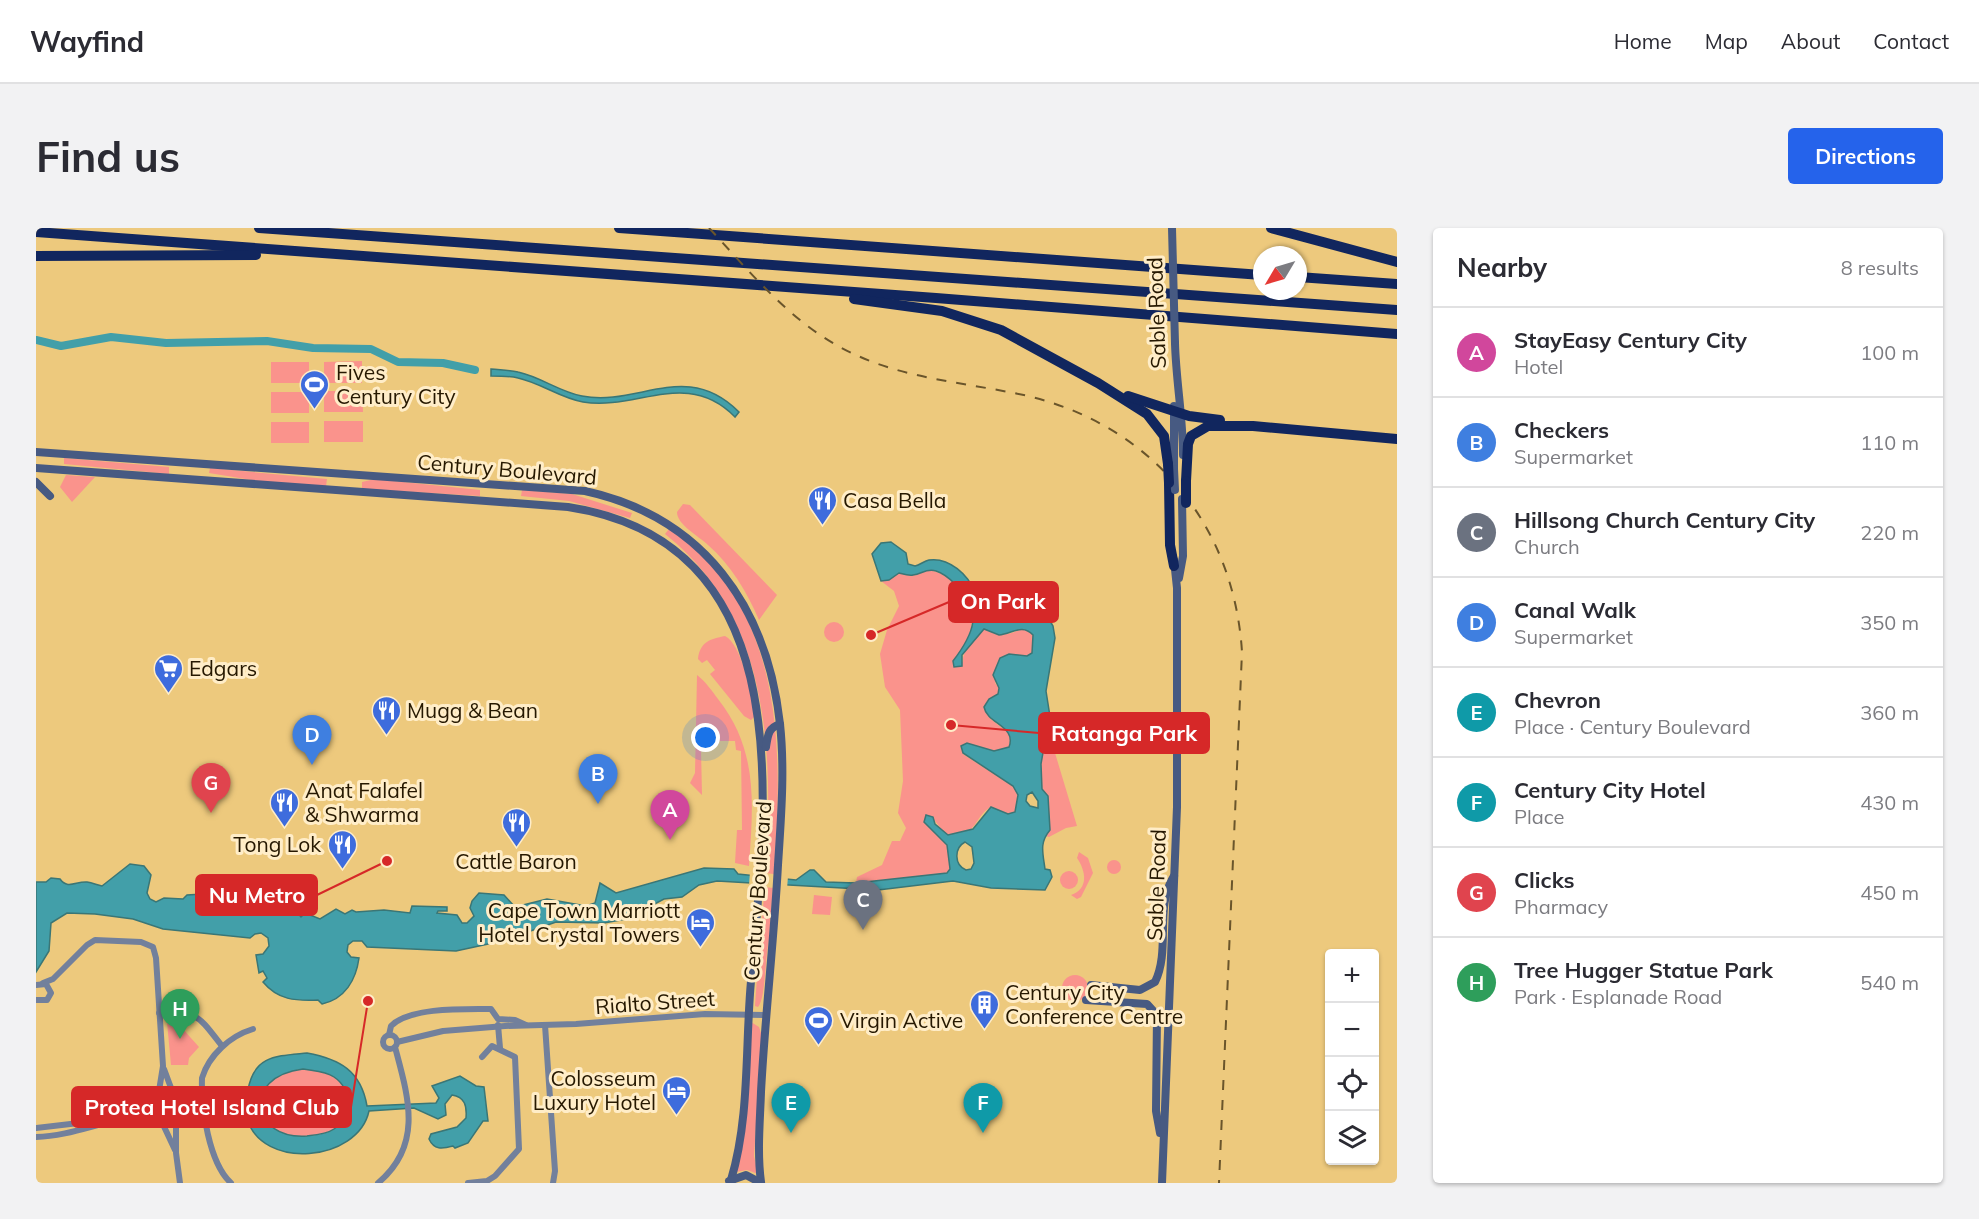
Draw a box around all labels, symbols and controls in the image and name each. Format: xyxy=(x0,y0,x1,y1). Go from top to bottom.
text: Wayfind xyxy=(30,24,144,59)
text: Home xyxy=(1614,28,1672,54)
text: Map xyxy=(1705,28,1748,54)
text: About xyxy=(1781,28,1840,54)
text: Contact xyxy=(1873,28,1949,54)
button: Directions xyxy=(1788,128,1943,184)
text: Find us xyxy=(36,130,180,183)
north arrow xyxy=(1253,246,1307,300)
text: Nearby xyxy=(1457,251,1547,284)
text: 8 results xyxy=(1841,255,1919,280)
street label: Sable Road xyxy=(1141,257,1171,369)
text: StayEasy Century City xyxy=(1514,326,1747,354)
text: A xyxy=(1469,340,1484,365)
text: 100 m xyxy=(1860,340,1919,365)
text: Hotel xyxy=(1514,354,1563,379)
place label: Fives Century City xyxy=(336,359,456,409)
sports icon: Fives Century City xyxy=(299,368,331,410)
text: Checkers xyxy=(1514,416,1609,444)
text: B xyxy=(1470,430,1483,455)
text: 110 m xyxy=(1860,430,1919,455)
text: Supermarket xyxy=(1514,444,1633,469)
street label: Century Boulevard xyxy=(416,448,598,490)
restaurant icon: Casa Bella xyxy=(806,484,838,526)
place label: Casa Bella xyxy=(843,487,946,513)
text: Hillsong Church Century City xyxy=(1514,506,1815,534)
text: C xyxy=(1470,520,1483,545)
text: 220 m xyxy=(1860,520,1919,545)
text: Church xyxy=(1514,534,1580,559)
callout: On Park xyxy=(949,582,1058,622)
text: On Park xyxy=(960,587,1046,615)
text: Canal Walk xyxy=(1514,596,1636,624)
text: D xyxy=(1469,610,1484,635)
text: 350 m xyxy=(1860,610,1919,635)
text: Supermarket xyxy=(1514,624,1633,649)
supermarket icon: Edgars xyxy=(152,652,184,694)
place label: Edgars xyxy=(189,655,257,681)
text: Chevron xyxy=(1514,686,1601,714)
restaurant icon: Mugg & Bean xyxy=(370,694,402,736)
place label: Mugg & Bean xyxy=(407,697,538,723)
text: E xyxy=(1471,700,1482,725)
text: 360 m xyxy=(1860,700,1919,725)
callout: Ratanga Park xyxy=(1039,713,1209,753)
text: Place · Century Boulevard xyxy=(1514,714,1751,739)
pin: D xyxy=(292,716,332,765)
text: Ratanga Park xyxy=(1051,719,1198,747)
your location xyxy=(691,723,720,752)
pin: B xyxy=(578,754,618,804)
pin: G xyxy=(192,764,231,813)
text: Century City Hotel xyxy=(1514,776,1706,804)
place label: Anat Falafel & Shwarma xyxy=(305,777,423,827)
restaurant icon: Anat Falafel & Shwarma xyxy=(268,786,300,828)
pin: A xyxy=(650,790,690,840)
text: F xyxy=(1471,790,1482,815)
text: 430 m xyxy=(1860,790,1919,815)
street label: Century Boulevard xyxy=(738,800,776,982)
text: Place xyxy=(1514,804,1564,829)
restaurant icon: Cattle Baron xyxy=(500,806,532,848)
restaurant icon: Tong Lok xyxy=(326,828,358,870)
street label: Sable Road xyxy=(1141,829,1171,941)
place label: Tong Lok xyxy=(233,831,321,857)
place label: Cattle Baron xyxy=(455,848,577,874)
text: Clicks xyxy=(1514,866,1575,894)
callout: Nu Metro xyxy=(196,875,317,915)
pin: C xyxy=(844,880,882,930)
text: G xyxy=(1469,880,1484,905)
text: 450 m xyxy=(1860,880,1919,905)
text: Nu Metro xyxy=(209,881,305,909)
text: Pharmacy xyxy=(1514,894,1608,919)
place label: Cape Town Marriott Hotel Crystal Towers xyxy=(478,897,680,947)
hotel icon: Cape Town Marriott Hotel Crystal Towers xyxy=(685,906,717,948)
map controls xyxy=(1325,949,1379,1165)
button: + xyxy=(1325,949,1379,1003)
text: Tree Hugger Statue Park xyxy=(1514,956,1773,984)
text: H xyxy=(1469,970,1484,995)
text: 540 m xyxy=(1860,970,1919,995)
place label: Century City Conference Centre xyxy=(1005,979,1183,1029)
text: Park · Esplanade Road xyxy=(1514,984,1722,1009)
street label: Rialto Street xyxy=(594,985,716,1019)
building icon: Century City Conference Centre xyxy=(968,988,1000,1030)
pin: H xyxy=(160,990,200,1039)
button: − xyxy=(1325,1003,1379,1057)
sports icon: Virgin Active xyxy=(803,1004,835,1046)
place label: Virgin Active xyxy=(840,1007,963,1033)
button: locate xyxy=(1325,1057,1379,1111)
place label: Colosseum Luxury Hotel xyxy=(533,1065,656,1115)
hotel icon: Colosseum Luxury Hotel xyxy=(661,1074,693,1116)
pin: E xyxy=(772,1084,810,1133)
pin: F xyxy=(964,1084,1002,1133)
callout: Protea Hotel Island Club xyxy=(72,1087,351,1127)
text: Protea Hotel Island Club xyxy=(85,1093,339,1121)
button: layers xyxy=(1325,1111,1379,1165)

